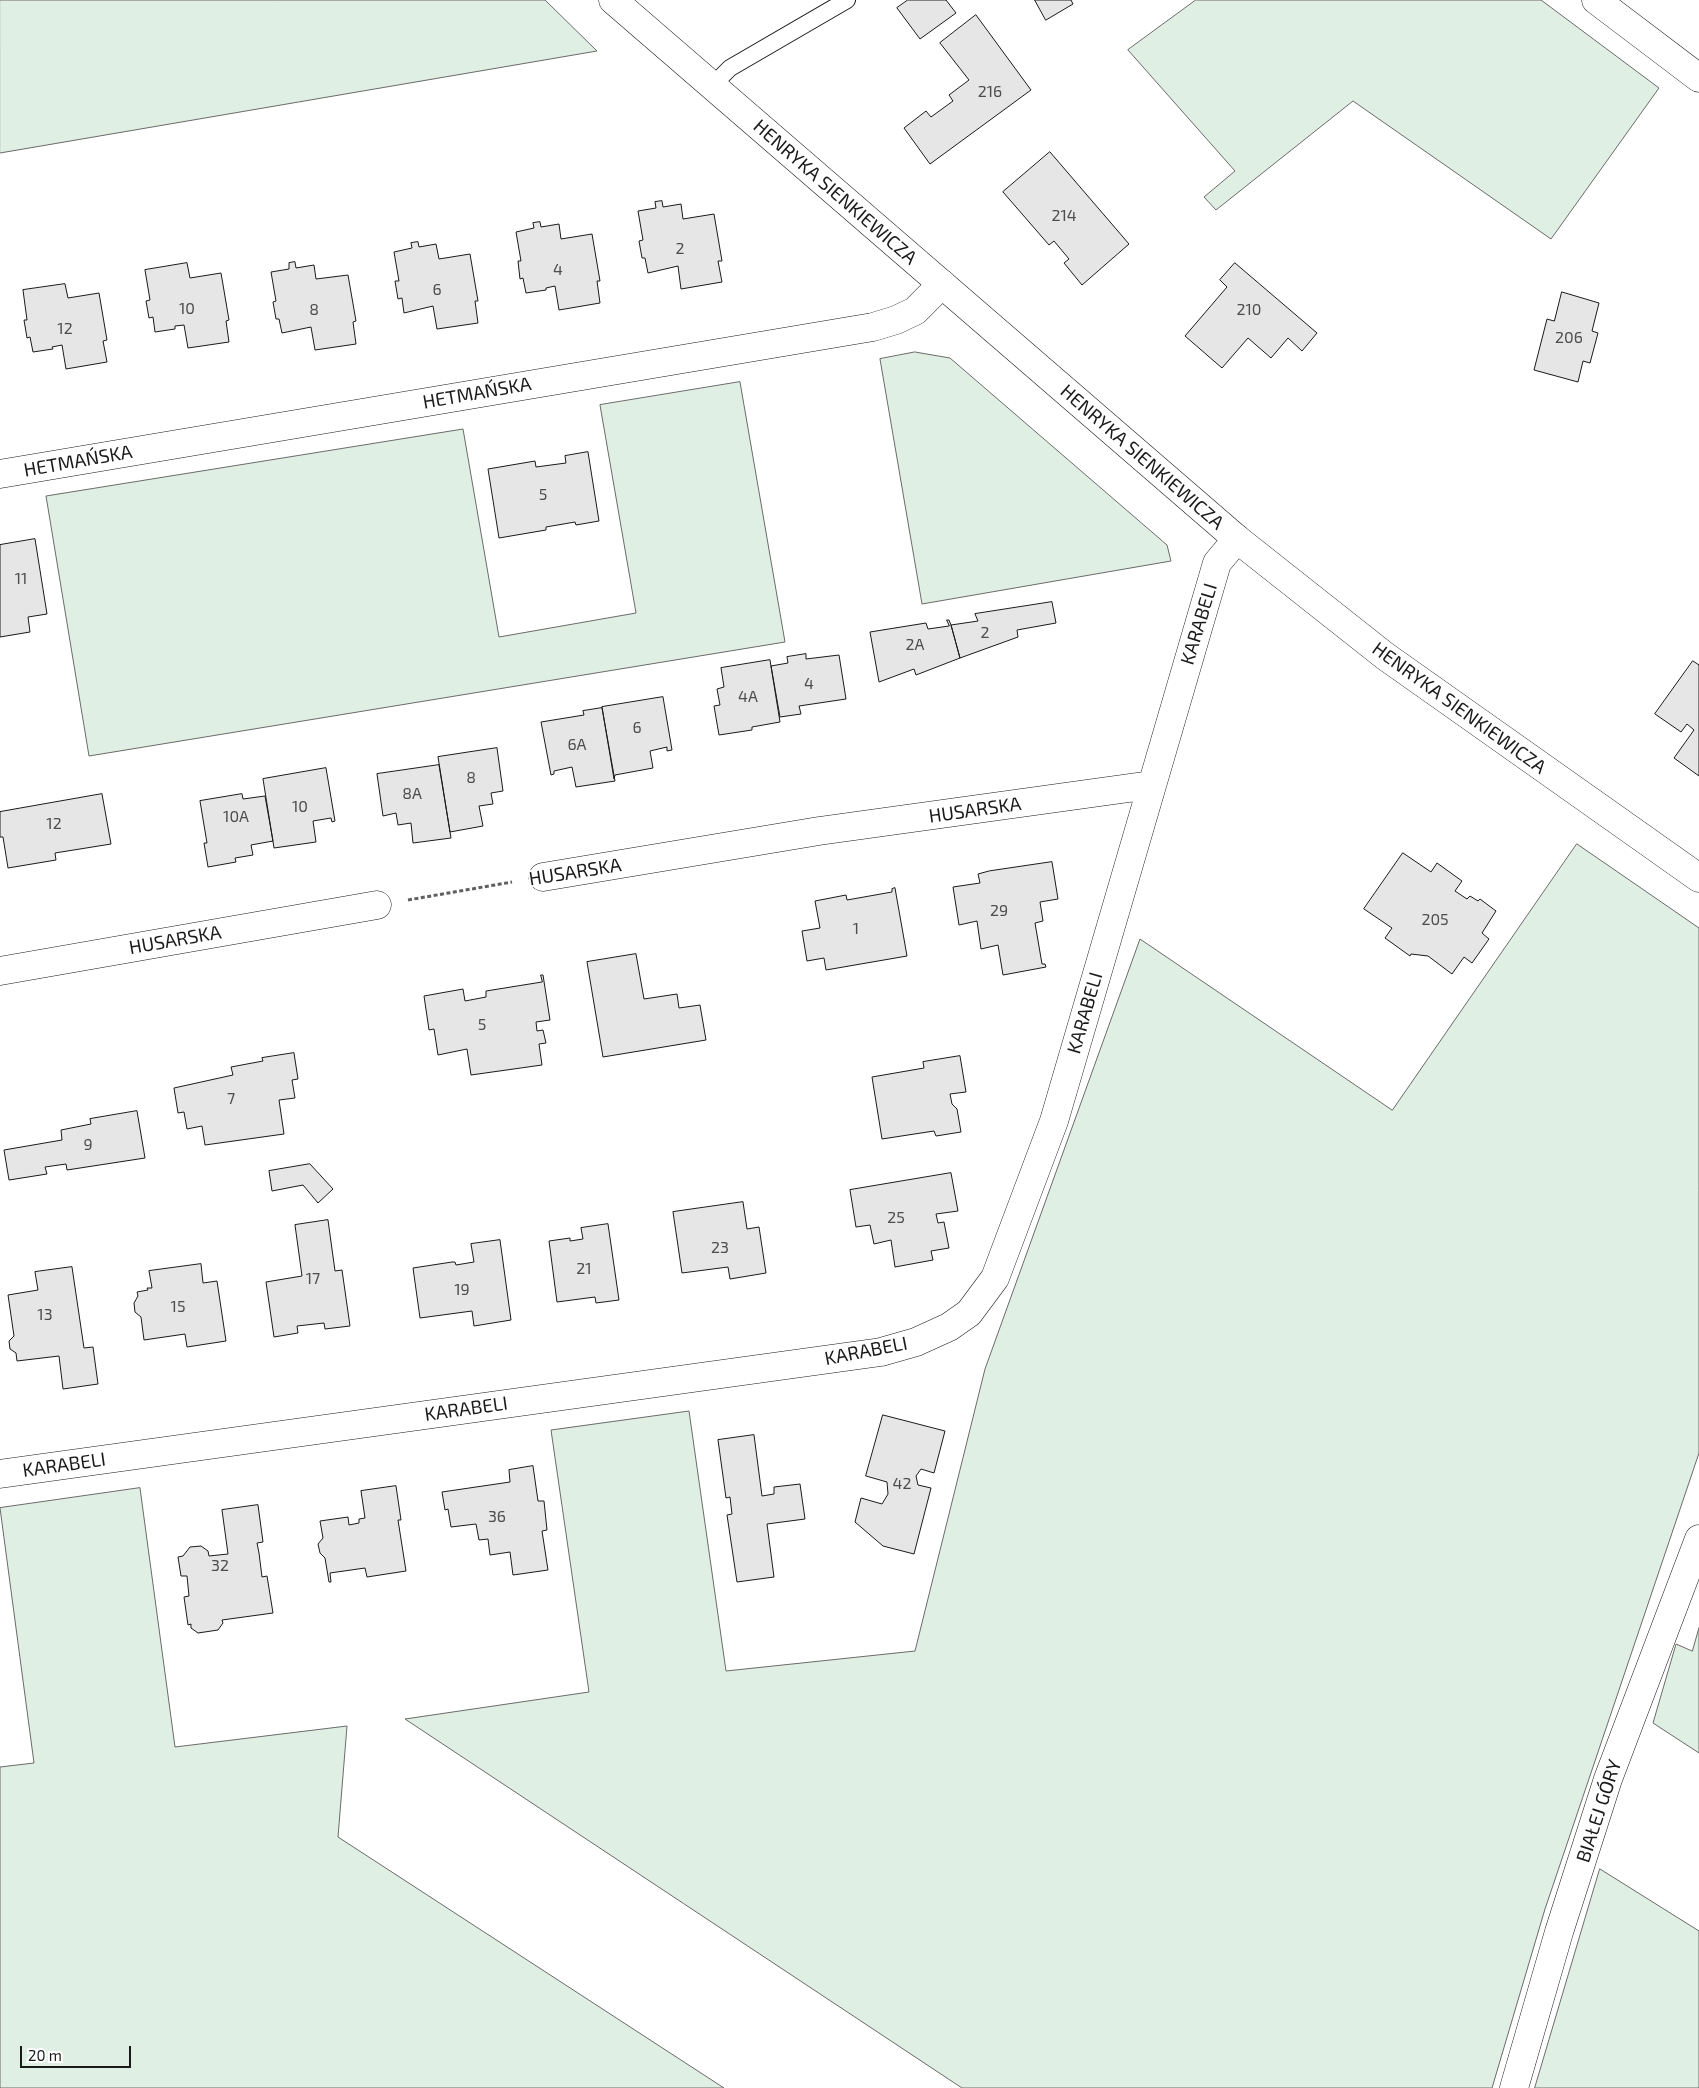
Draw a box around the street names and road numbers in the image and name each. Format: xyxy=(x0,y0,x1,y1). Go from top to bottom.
street label: HENRYKA SIENKIEWICZA xyxy=(749,115,921,269)
street label: HETMAŃSKA xyxy=(421,372,533,414)
street label: HENRYKA SIENKIEWICZA xyxy=(1056,380,1228,534)
street label: HETMAŃSKA xyxy=(22,440,134,482)
street label: KARABELI xyxy=(1176,581,1222,667)
street label: HENRYKA SIENKIEWICZA xyxy=(1368,637,1550,779)
street label: HUSARSKA xyxy=(927,792,1023,828)
street label: HUSARSKA xyxy=(527,853,623,891)
street label: HUSARSKA xyxy=(127,921,223,959)
street label: KARABELI xyxy=(1062,970,1108,1056)
street label: KARABELI xyxy=(823,1332,909,1370)
street label: KARABELI xyxy=(423,1392,509,1426)
street label: KARABELI xyxy=(21,1448,107,1482)
street label: BIAŁEJ GÓRY xyxy=(1572,1757,1626,1865)

